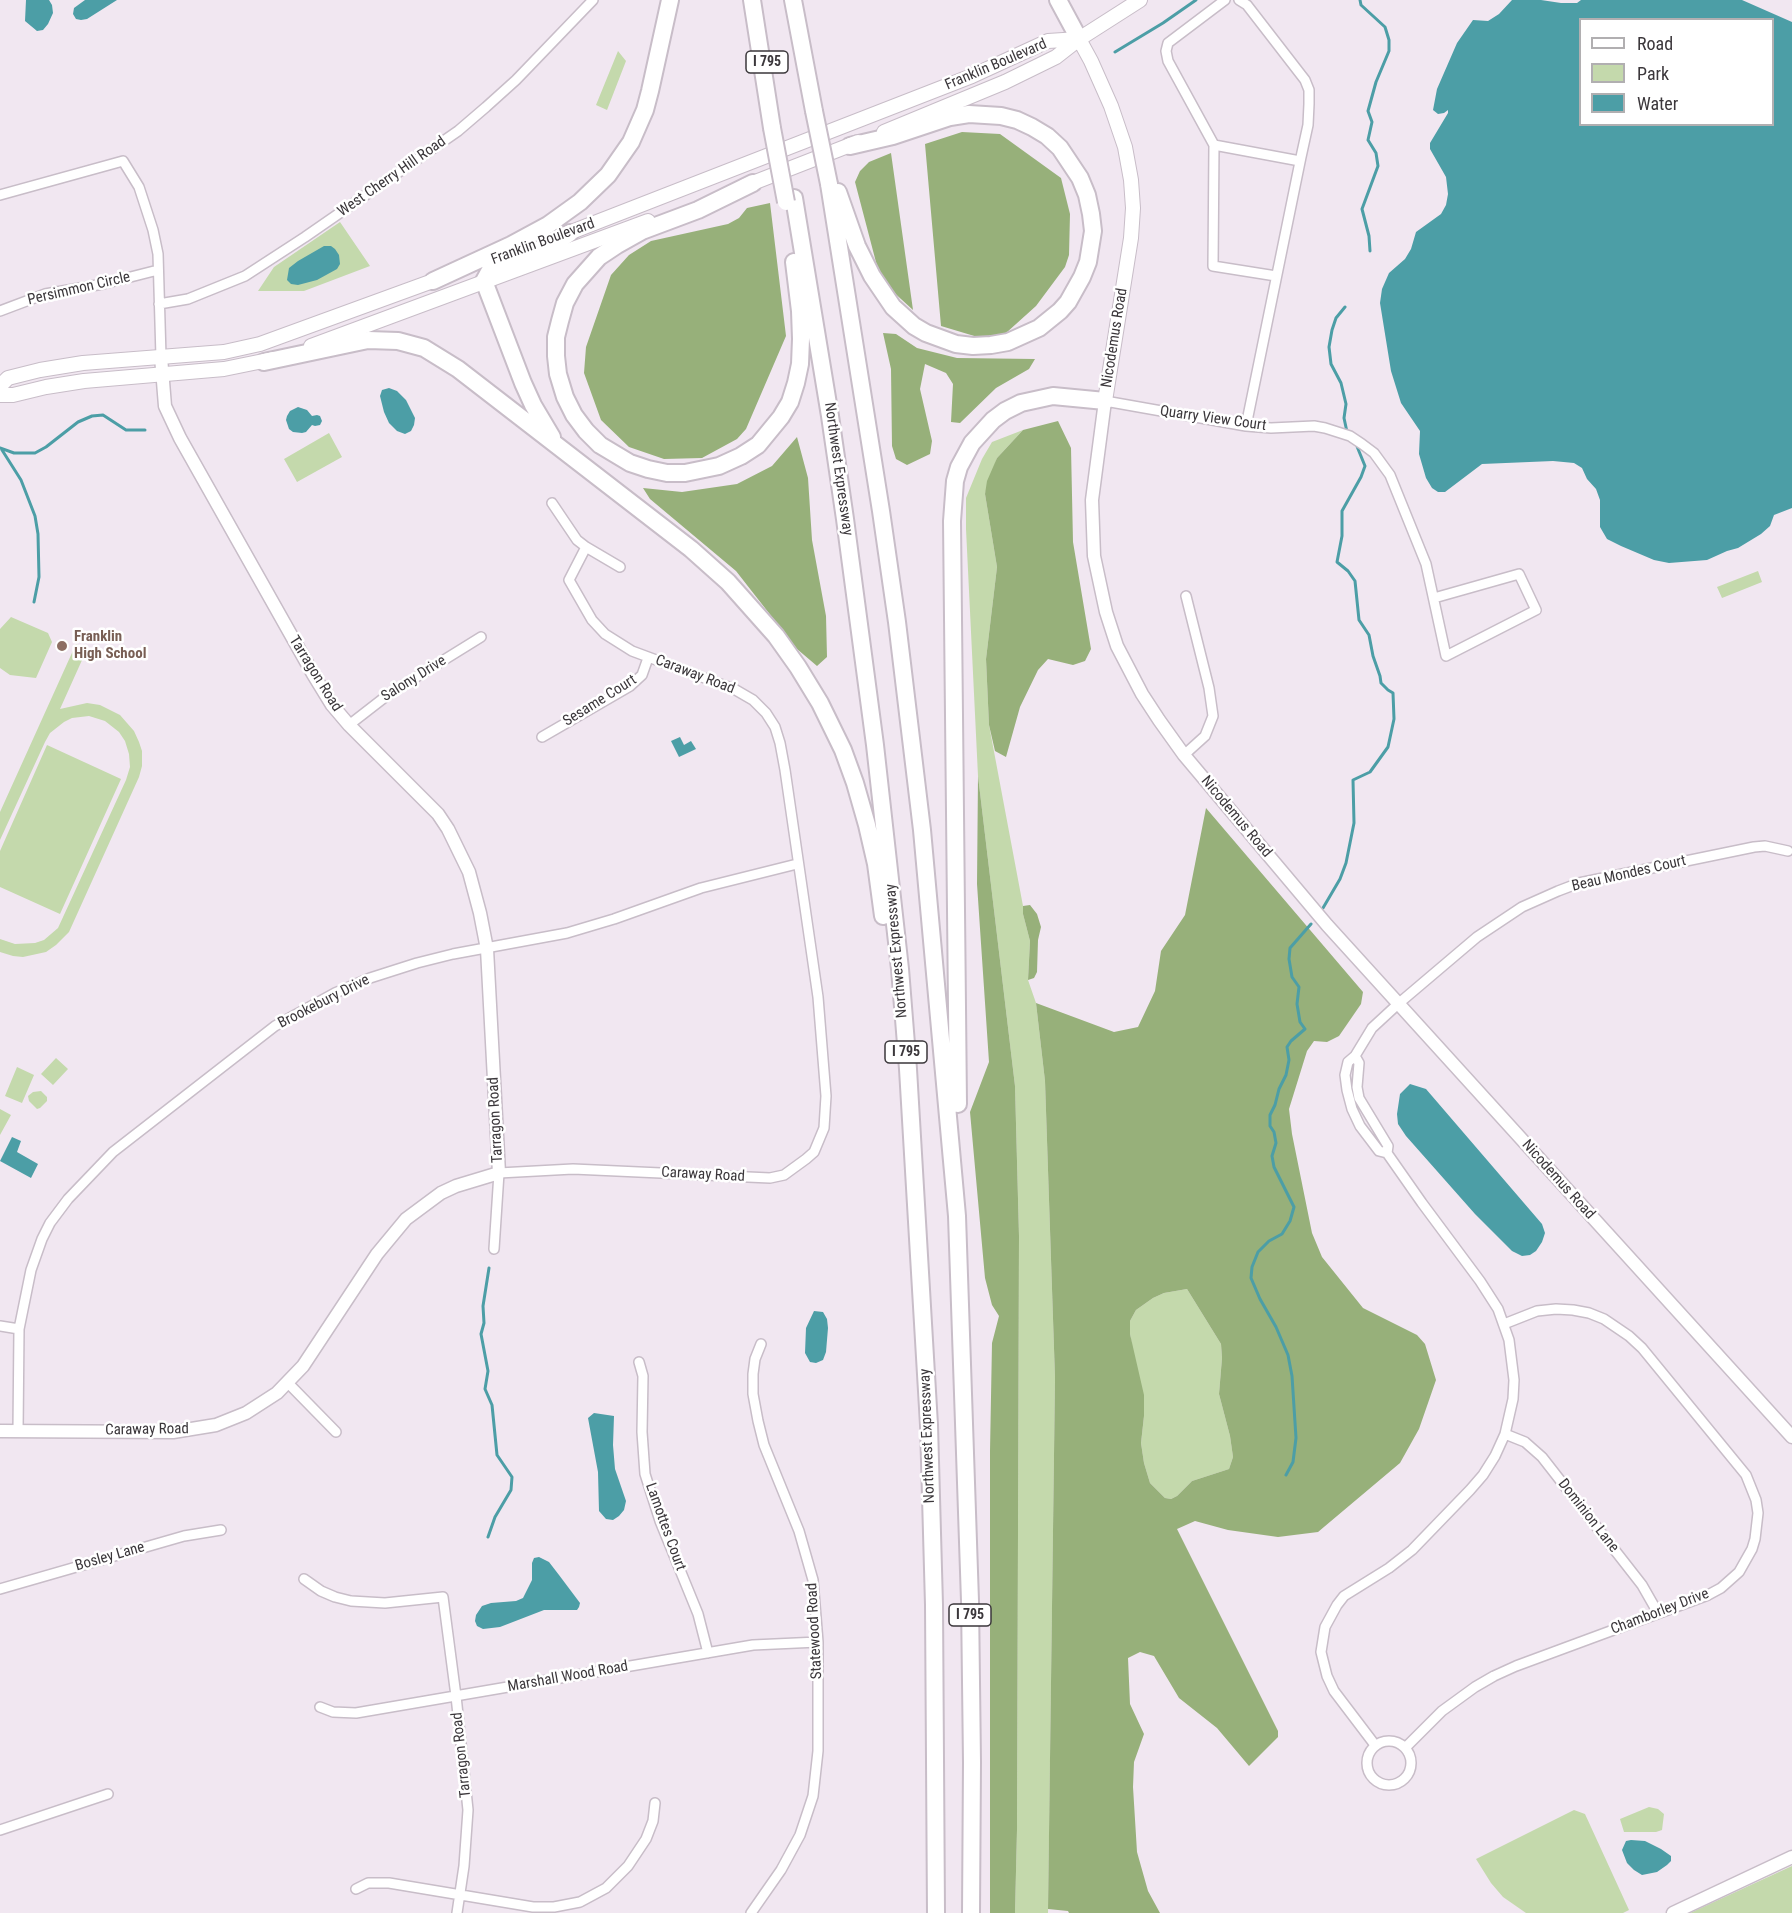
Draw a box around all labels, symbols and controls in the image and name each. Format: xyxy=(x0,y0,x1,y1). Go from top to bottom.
legend xyxy=(1579,18,1774,126)
text: Road xyxy=(1637,33,1673,54)
street label: Franklin Boulevard xyxy=(942,35,1050,95)
road number: I 795 xyxy=(746,51,788,73)
text: Park xyxy=(1637,63,1669,84)
text: Water xyxy=(1637,93,1678,114)
street label: West Cherry Hill Road xyxy=(334,133,450,221)
street label: Franklin Boulevard xyxy=(489,215,597,269)
street label: Persimmon Circle xyxy=(26,268,132,310)
street label: Nicodemus Road xyxy=(1098,287,1132,389)
street label: Northwest Expressway xyxy=(820,401,856,537)
street label: Quarry View Court xyxy=(1159,403,1267,435)
place label: Franklin High School xyxy=(74,628,146,663)
street label: Tarragon Road xyxy=(285,633,345,715)
marker: Franklin High School xyxy=(55,639,69,653)
street label: Salony Drive xyxy=(378,652,450,706)
street label: Caraway Road xyxy=(653,652,737,698)
street label: Sesame Court xyxy=(560,671,640,731)
street label: Nicodemus Road xyxy=(1197,773,1275,861)
street label: Beau Mondes Court xyxy=(1570,852,1688,896)
street label: Northwest Expressway xyxy=(882,883,912,1019)
street label: Brookebury Drive xyxy=(275,971,373,1033)
road number: I 795 xyxy=(885,1041,927,1063)
street label: Tarragon Road xyxy=(485,1077,507,1163)
street label: Nicodemus Road xyxy=(1518,1137,1598,1223)
street label: Caraway Road xyxy=(661,1164,745,1186)
street label: Northwest Expressway xyxy=(917,1368,939,1504)
street label: Caraway Road xyxy=(105,1420,189,1440)
street label: Dominion Lane xyxy=(1554,1476,1622,1556)
street label: Lamottes Court xyxy=(641,1481,689,1573)
street label: Bosley Lane xyxy=(73,1539,147,1575)
street label: Statewood Road xyxy=(803,1582,827,1680)
street label: Chamborley Drive xyxy=(1608,1585,1712,1639)
road number: I 795 xyxy=(949,1604,991,1626)
street label: Marshall Wood Road xyxy=(506,1658,630,1696)
street label: Tarragon Road xyxy=(449,1711,475,1799)

